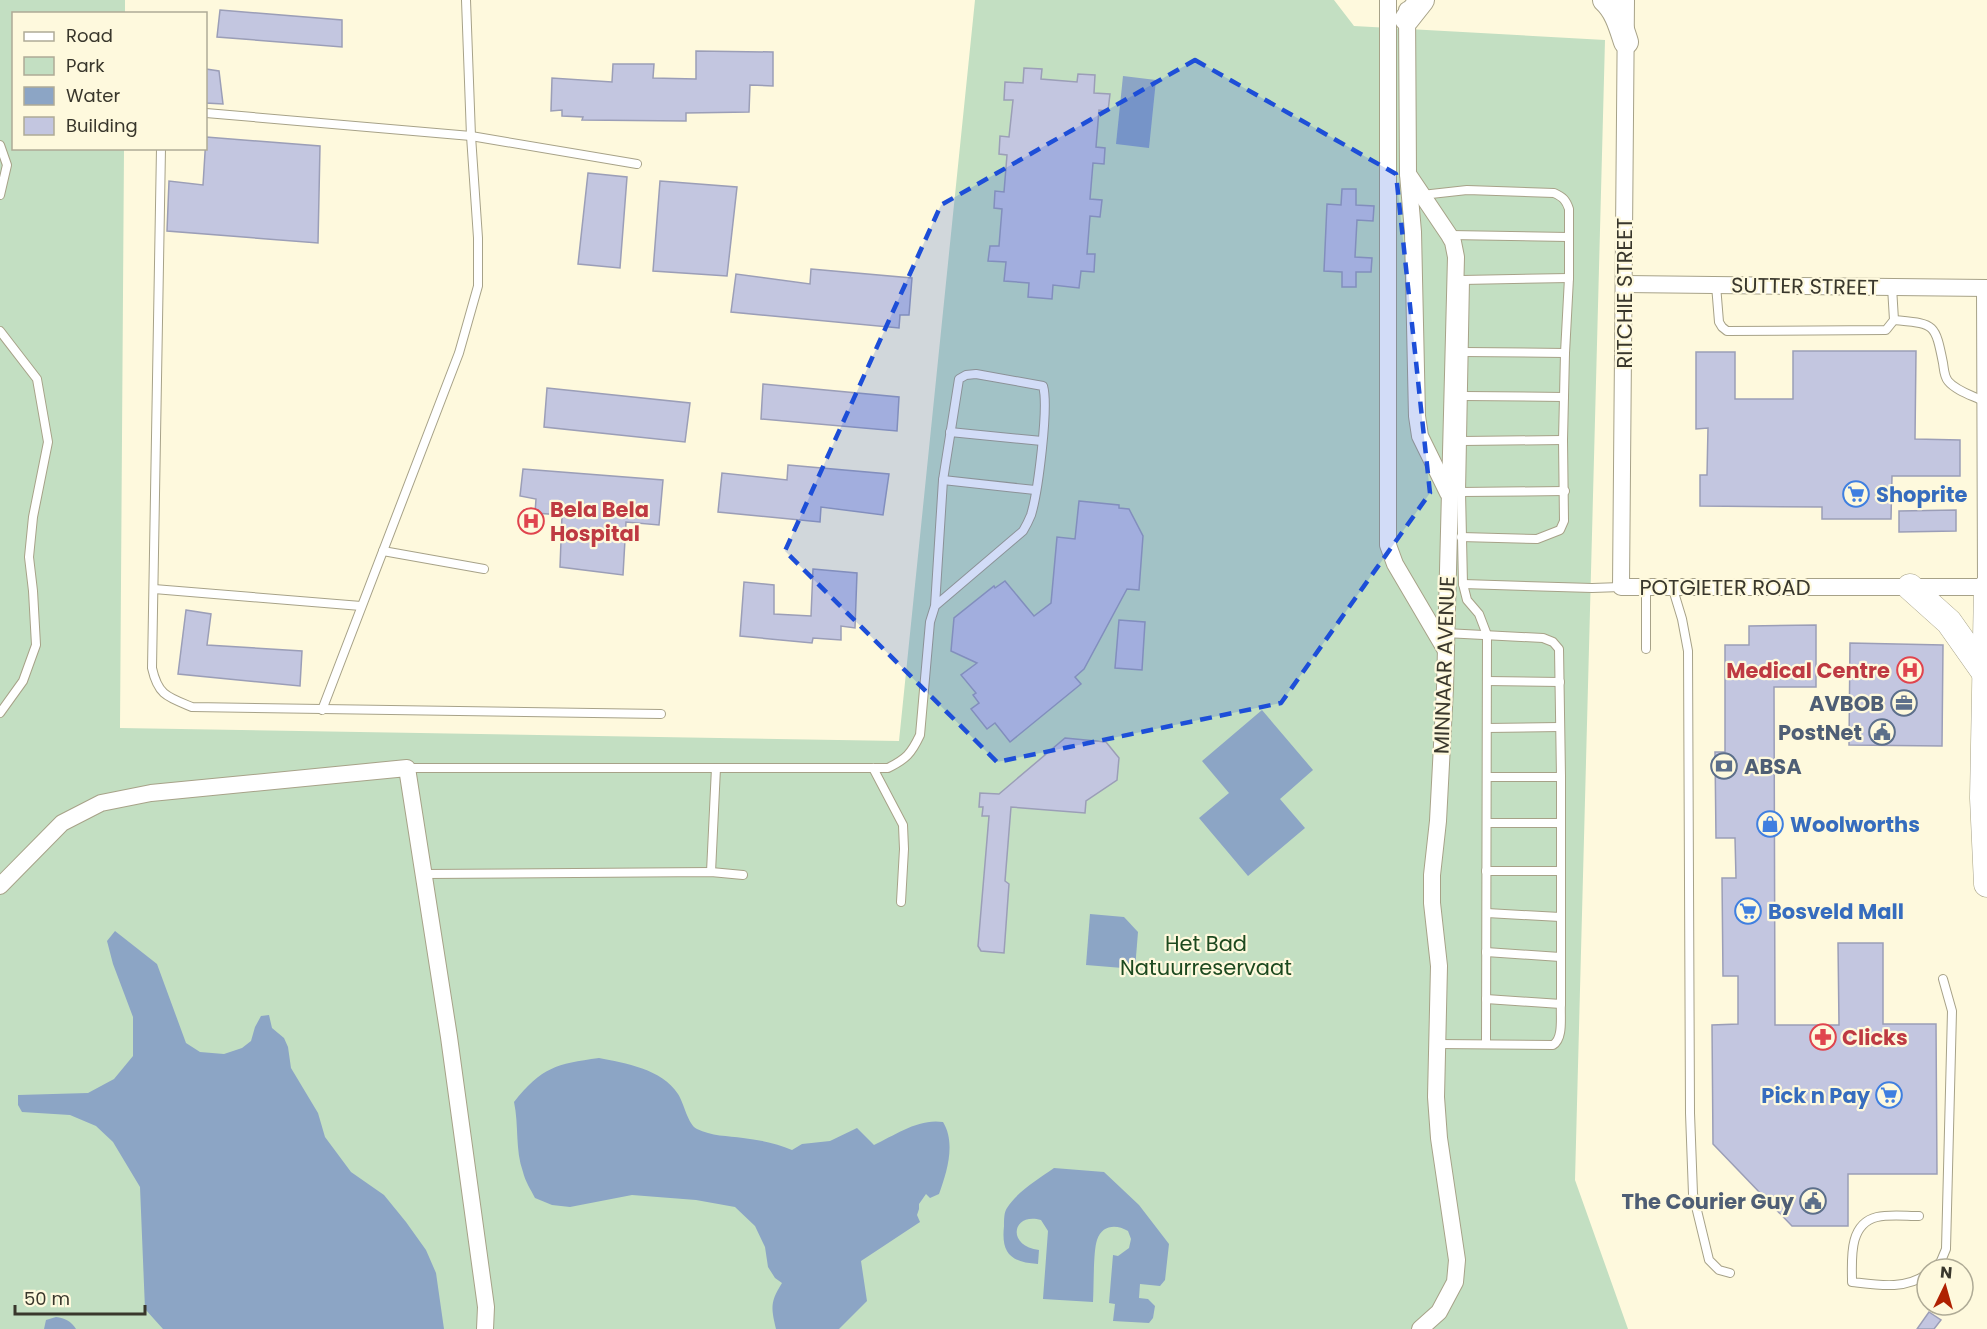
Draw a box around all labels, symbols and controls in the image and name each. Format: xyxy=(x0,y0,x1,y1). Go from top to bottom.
legend xyxy=(12,12,207,150)
text: Road xyxy=(66,23,113,48)
text: Park xyxy=(66,53,105,78)
text: Water xyxy=(66,83,120,108)
text: Building xyxy=(66,113,138,138)
street label: RITCHIE STREET xyxy=(1610,218,1639,368)
street label: SUTTER STREET xyxy=(1731,270,1879,302)
supermarket icon: Shoprite xyxy=(1841,479,1871,509)
place label: Shoprite xyxy=(1876,480,1967,509)
place label: Bela Bela Hospital xyxy=(550,495,649,548)
hospital icon: Bela Bela Hospital xyxy=(516,506,546,536)
street label: POTGIETER ROAD xyxy=(1639,573,1811,602)
street label: MINNAAR AVENUE xyxy=(1426,575,1462,755)
hospital icon: Medical Centre xyxy=(1895,655,1925,685)
place label: Medical Centre xyxy=(1726,656,1890,685)
office icon: AVBOB xyxy=(1889,688,1919,718)
place label: AVBOB xyxy=(1809,689,1884,718)
public building icon: PostNet xyxy=(1867,717,1897,747)
place label: PostNet xyxy=(1778,718,1862,747)
bank icon: ABSA xyxy=(1709,751,1739,781)
place label: ABSA xyxy=(1744,752,1802,781)
shop icon: Woolworths xyxy=(1755,809,1785,839)
place label: Woolworths xyxy=(1790,810,1920,839)
supermarket icon: Bosveld Mall xyxy=(1733,896,1763,926)
place label: Bosveld Mall xyxy=(1768,897,1904,926)
park label: Het Bad Natuurreservaat xyxy=(1120,929,1292,982)
pharmacy icon: Clicks xyxy=(1808,1022,1838,1052)
place label: Clicks xyxy=(1842,1023,1908,1052)
supermarket icon: Pick n Pay xyxy=(1874,1080,1904,1110)
place label: Pick n Pay xyxy=(1761,1081,1871,1110)
public building icon: The Courier Guy xyxy=(1798,1186,1828,1216)
place label: The Courier Guy xyxy=(1622,1187,1795,1216)
north arrow xyxy=(1915,1257,1975,1317)
text: N xyxy=(1939,1261,1953,1285)
scale bar xyxy=(15,1278,146,1316)
text: 50 m xyxy=(24,1286,70,1311)

